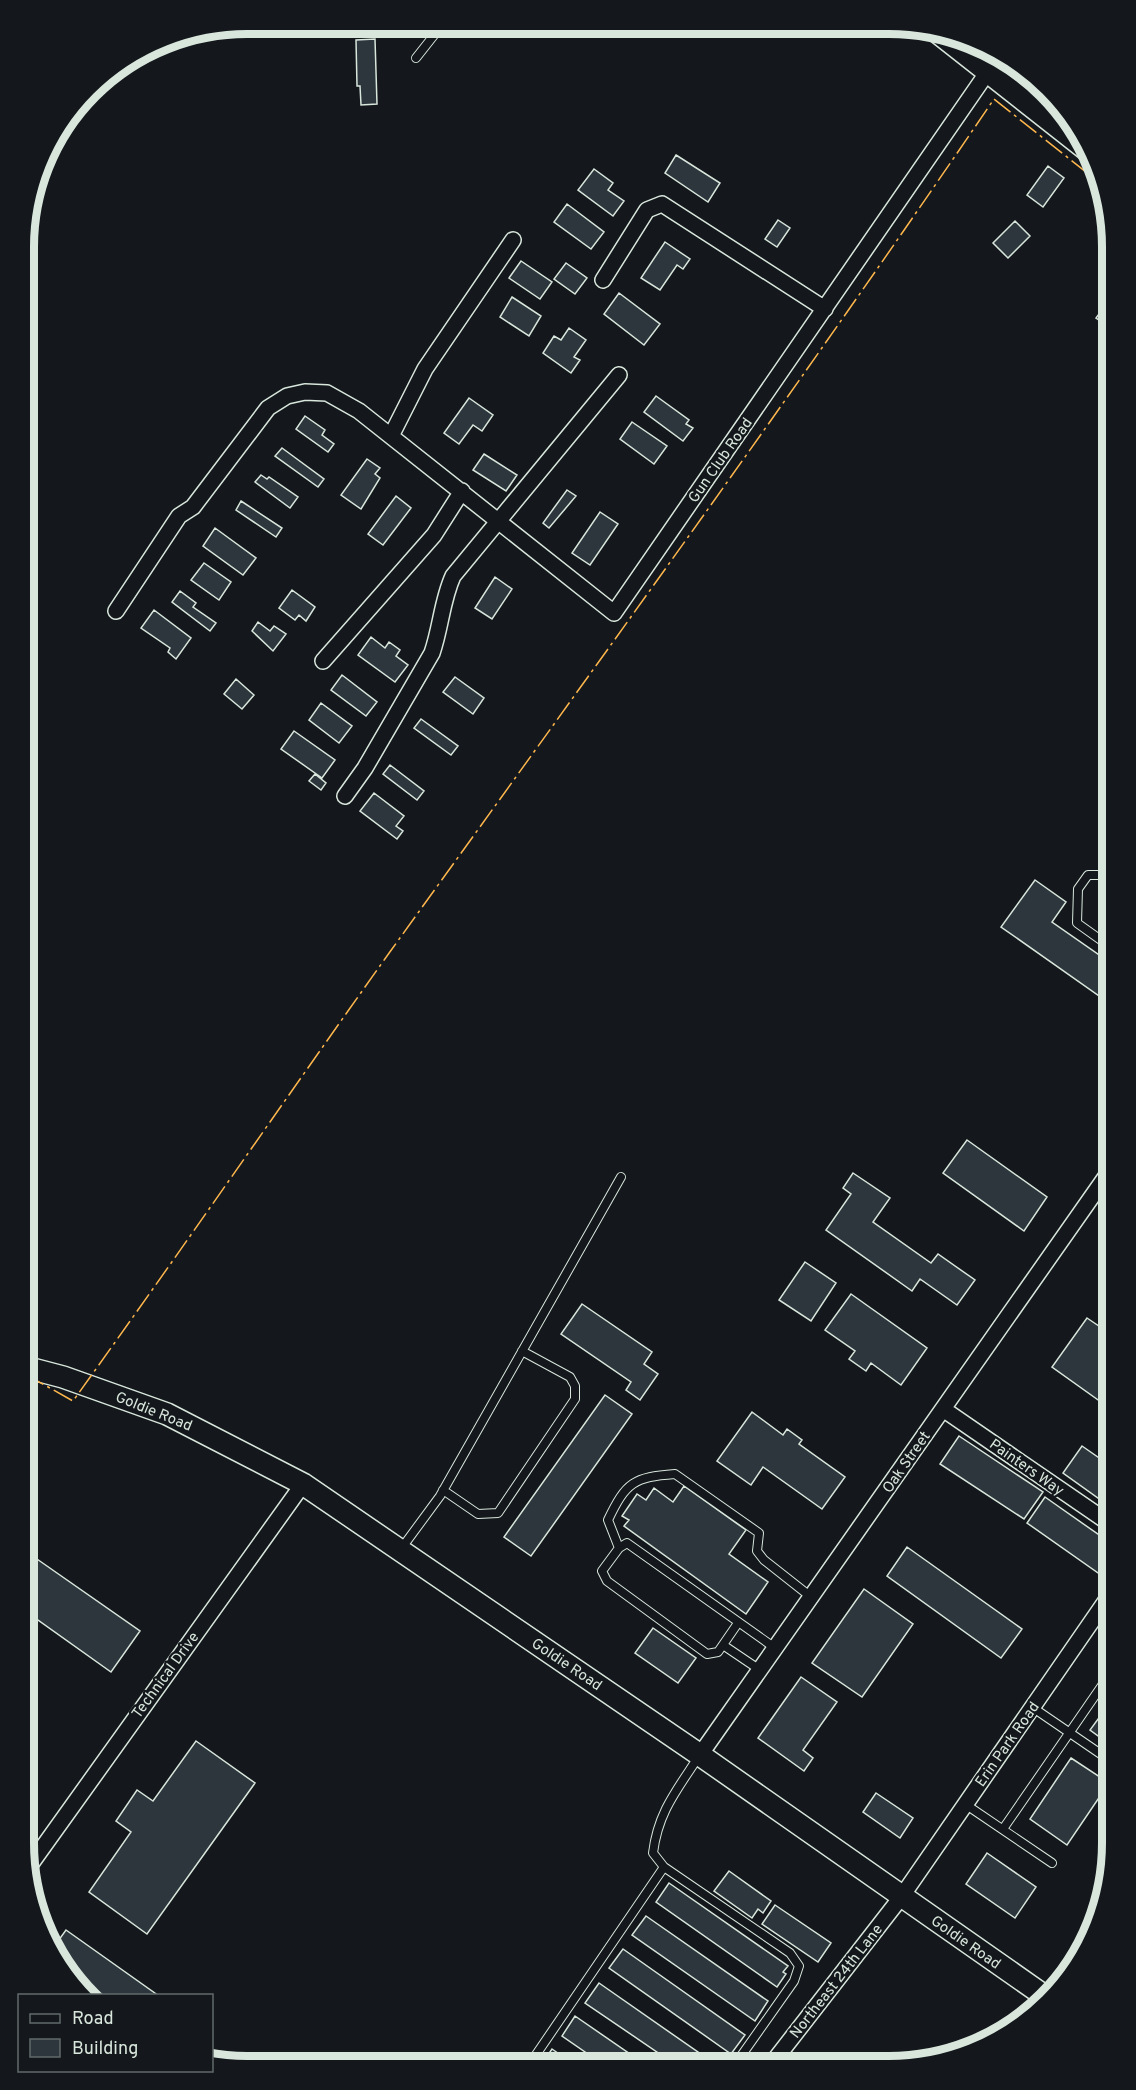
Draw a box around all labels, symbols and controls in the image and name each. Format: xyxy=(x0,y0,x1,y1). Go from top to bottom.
street label: Gun Club Road xyxy=(685,415,758,507)
street label: Goldie Road xyxy=(112,1388,195,1436)
street label: Oak Street xyxy=(879,1428,935,1498)
street label: Painters Way xyxy=(985,1436,1067,1501)
street label: Technical Drive xyxy=(128,1629,204,1723)
street label: Goldie Road xyxy=(527,1635,605,1696)
street label: Erin Park Road xyxy=(972,1699,1045,1791)
street label: Goldie Road xyxy=(926,1912,1004,1974)
street label: Northeast 24th Lane xyxy=(787,1921,888,2043)
legend xyxy=(18,1994,213,2072)
text: Road xyxy=(72,2008,114,2031)
text: Building xyxy=(72,2038,138,2061)

